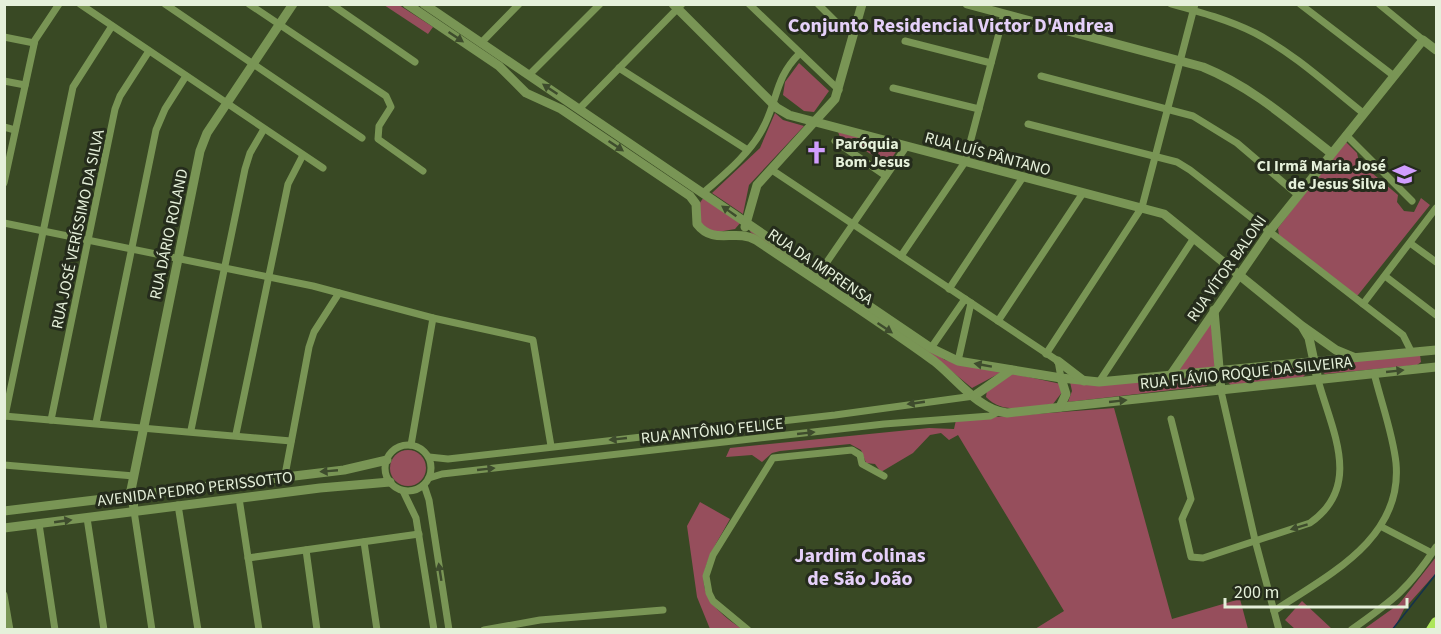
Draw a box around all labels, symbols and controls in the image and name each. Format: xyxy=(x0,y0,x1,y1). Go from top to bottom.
district label: Conjunto Residencial Victor D'Andrea xyxy=(788,12,1114,40)
one-way arrow xyxy=(448,31,464,42)
one-way arrow xyxy=(542,84,558,95)
street label: RUA JOSÉ VERÍSSIMO DA SILVA xyxy=(46,127,110,331)
street label: RUA LUÍS PÂNTANO xyxy=(922,127,1053,181)
place label: Paróquia Bom Jesus xyxy=(835,133,910,173)
church icon: Paróquia Bom Jesus xyxy=(804,139,830,165)
one-way arrow xyxy=(608,140,624,151)
place label: CI Irmã Maria José de Jesus Silva xyxy=(1257,155,1386,195)
school or university icon: CI Irmã Maria José de Jesus Silva xyxy=(1391,161,1417,187)
street label: RUA DÁRIO ROLAND xyxy=(144,167,194,302)
one-way arrow xyxy=(721,205,737,217)
street label: RUA VÍTOR BALONI xyxy=(1182,211,1272,326)
street label: RUA DA IMPRENSA xyxy=(763,223,878,310)
one-way arrow xyxy=(877,322,893,334)
street label: RUA FLÁVIO ROQUE DA SILVEIRA xyxy=(1139,351,1354,395)
one-way arrow xyxy=(973,360,992,369)
one-way arrow xyxy=(1386,366,1405,376)
one-way arrow xyxy=(1108,396,1127,406)
one-way arrow xyxy=(906,399,925,408)
street label: RUA ANTÔNIO FELICE xyxy=(640,413,784,449)
one-way arrow xyxy=(796,428,815,438)
one-way arrow xyxy=(608,434,627,443)
one-way arrow xyxy=(477,464,496,474)
street label: AVENIDA PEDRO PERISSOTTO xyxy=(96,466,294,512)
one-way arrow xyxy=(320,466,339,476)
one-way arrow xyxy=(53,516,72,525)
one-way arrow xyxy=(1290,522,1308,532)
district label: Jardim Colinas de São João xyxy=(794,542,926,593)
one-way arrow xyxy=(436,562,445,581)
scale bar xyxy=(1225,571,1406,609)
text: 200 m xyxy=(1234,580,1279,605)

